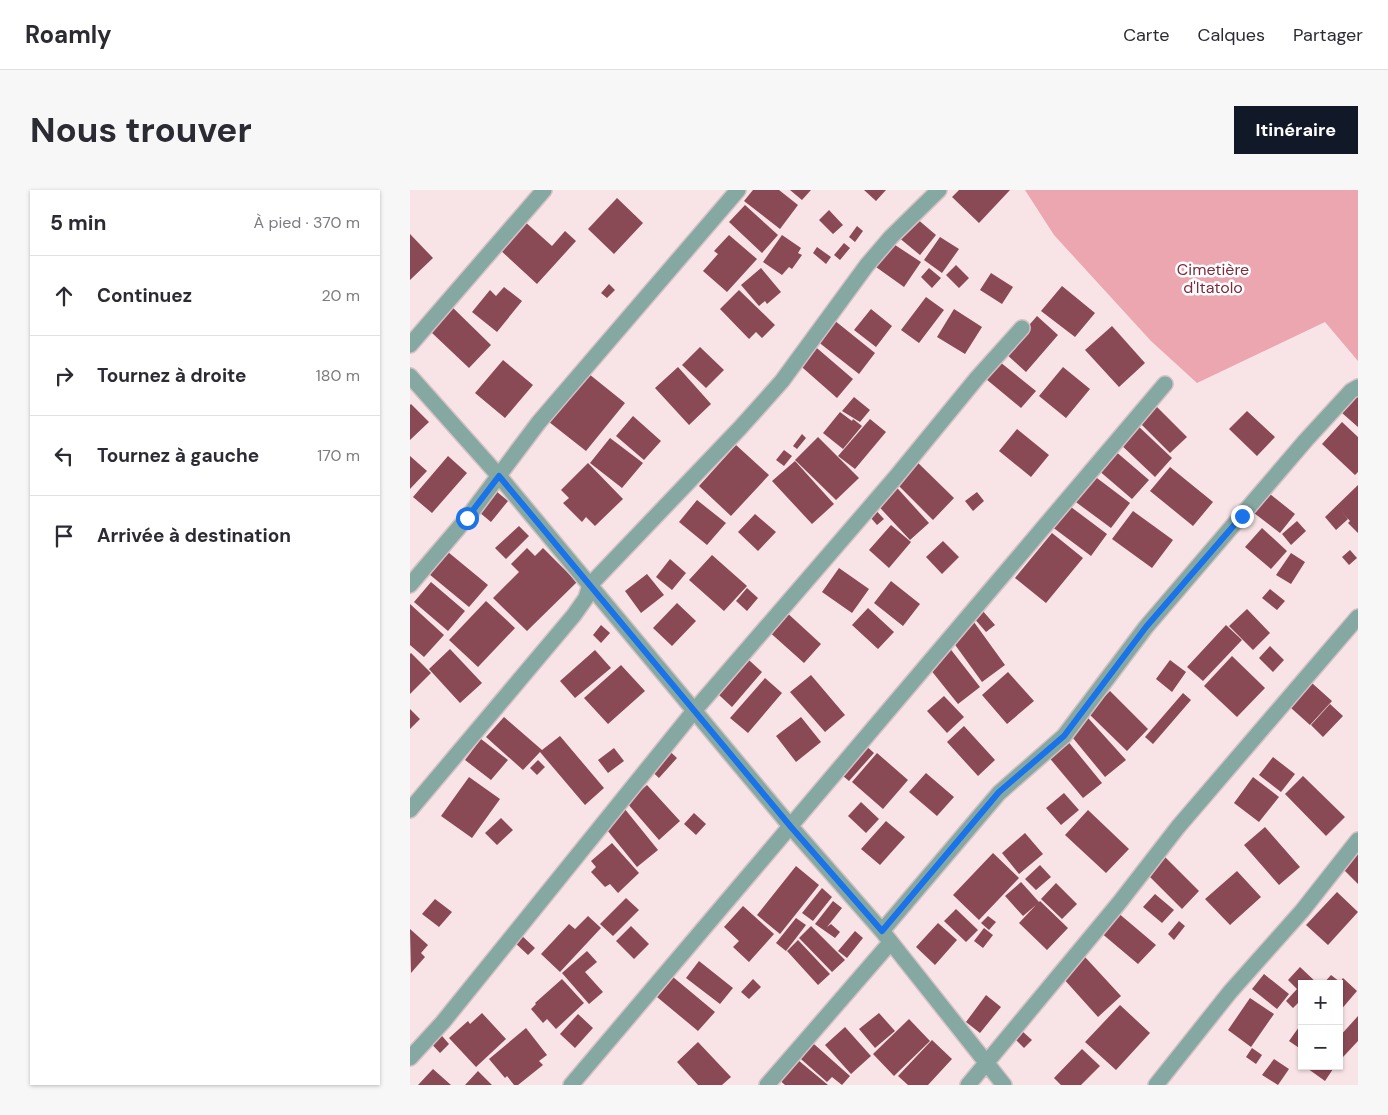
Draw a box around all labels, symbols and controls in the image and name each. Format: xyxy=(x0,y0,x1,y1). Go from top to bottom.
text: Roamly xyxy=(25,19,112,50)
text: Carte xyxy=(1123,23,1170,47)
text: Calques xyxy=(1198,23,1265,47)
text: Partager xyxy=(1293,23,1363,47)
button: Itinéraire xyxy=(1234,106,1358,154)
text: Nous trouver xyxy=(30,107,252,153)
text: 5 min xyxy=(50,209,106,237)
text: À pied · 370 m xyxy=(254,212,360,233)
park label: Cimetière d'Itatolo xyxy=(1177,259,1249,298)
icon: ahead xyxy=(50,282,78,310)
text: Continuez xyxy=(97,283,192,308)
text: 20 m xyxy=(321,285,360,306)
icon: right xyxy=(50,362,78,390)
text: Tournez à droite xyxy=(97,363,247,388)
text: 180 m xyxy=(316,365,360,386)
icon: left xyxy=(50,442,78,470)
text: Tournez à gauche xyxy=(97,443,259,468)
text: 170 m xyxy=(317,445,360,466)
route end xyxy=(1231,505,1254,528)
route start xyxy=(456,507,479,530)
icon: arrive xyxy=(50,522,78,550)
text: Arrivée à destination xyxy=(97,523,291,548)
map controls xyxy=(1298,980,1343,1070)
button: + xyxy=(1298,980,1343,1025)
button: − xyxy=(1298,1025,1343,1070)

